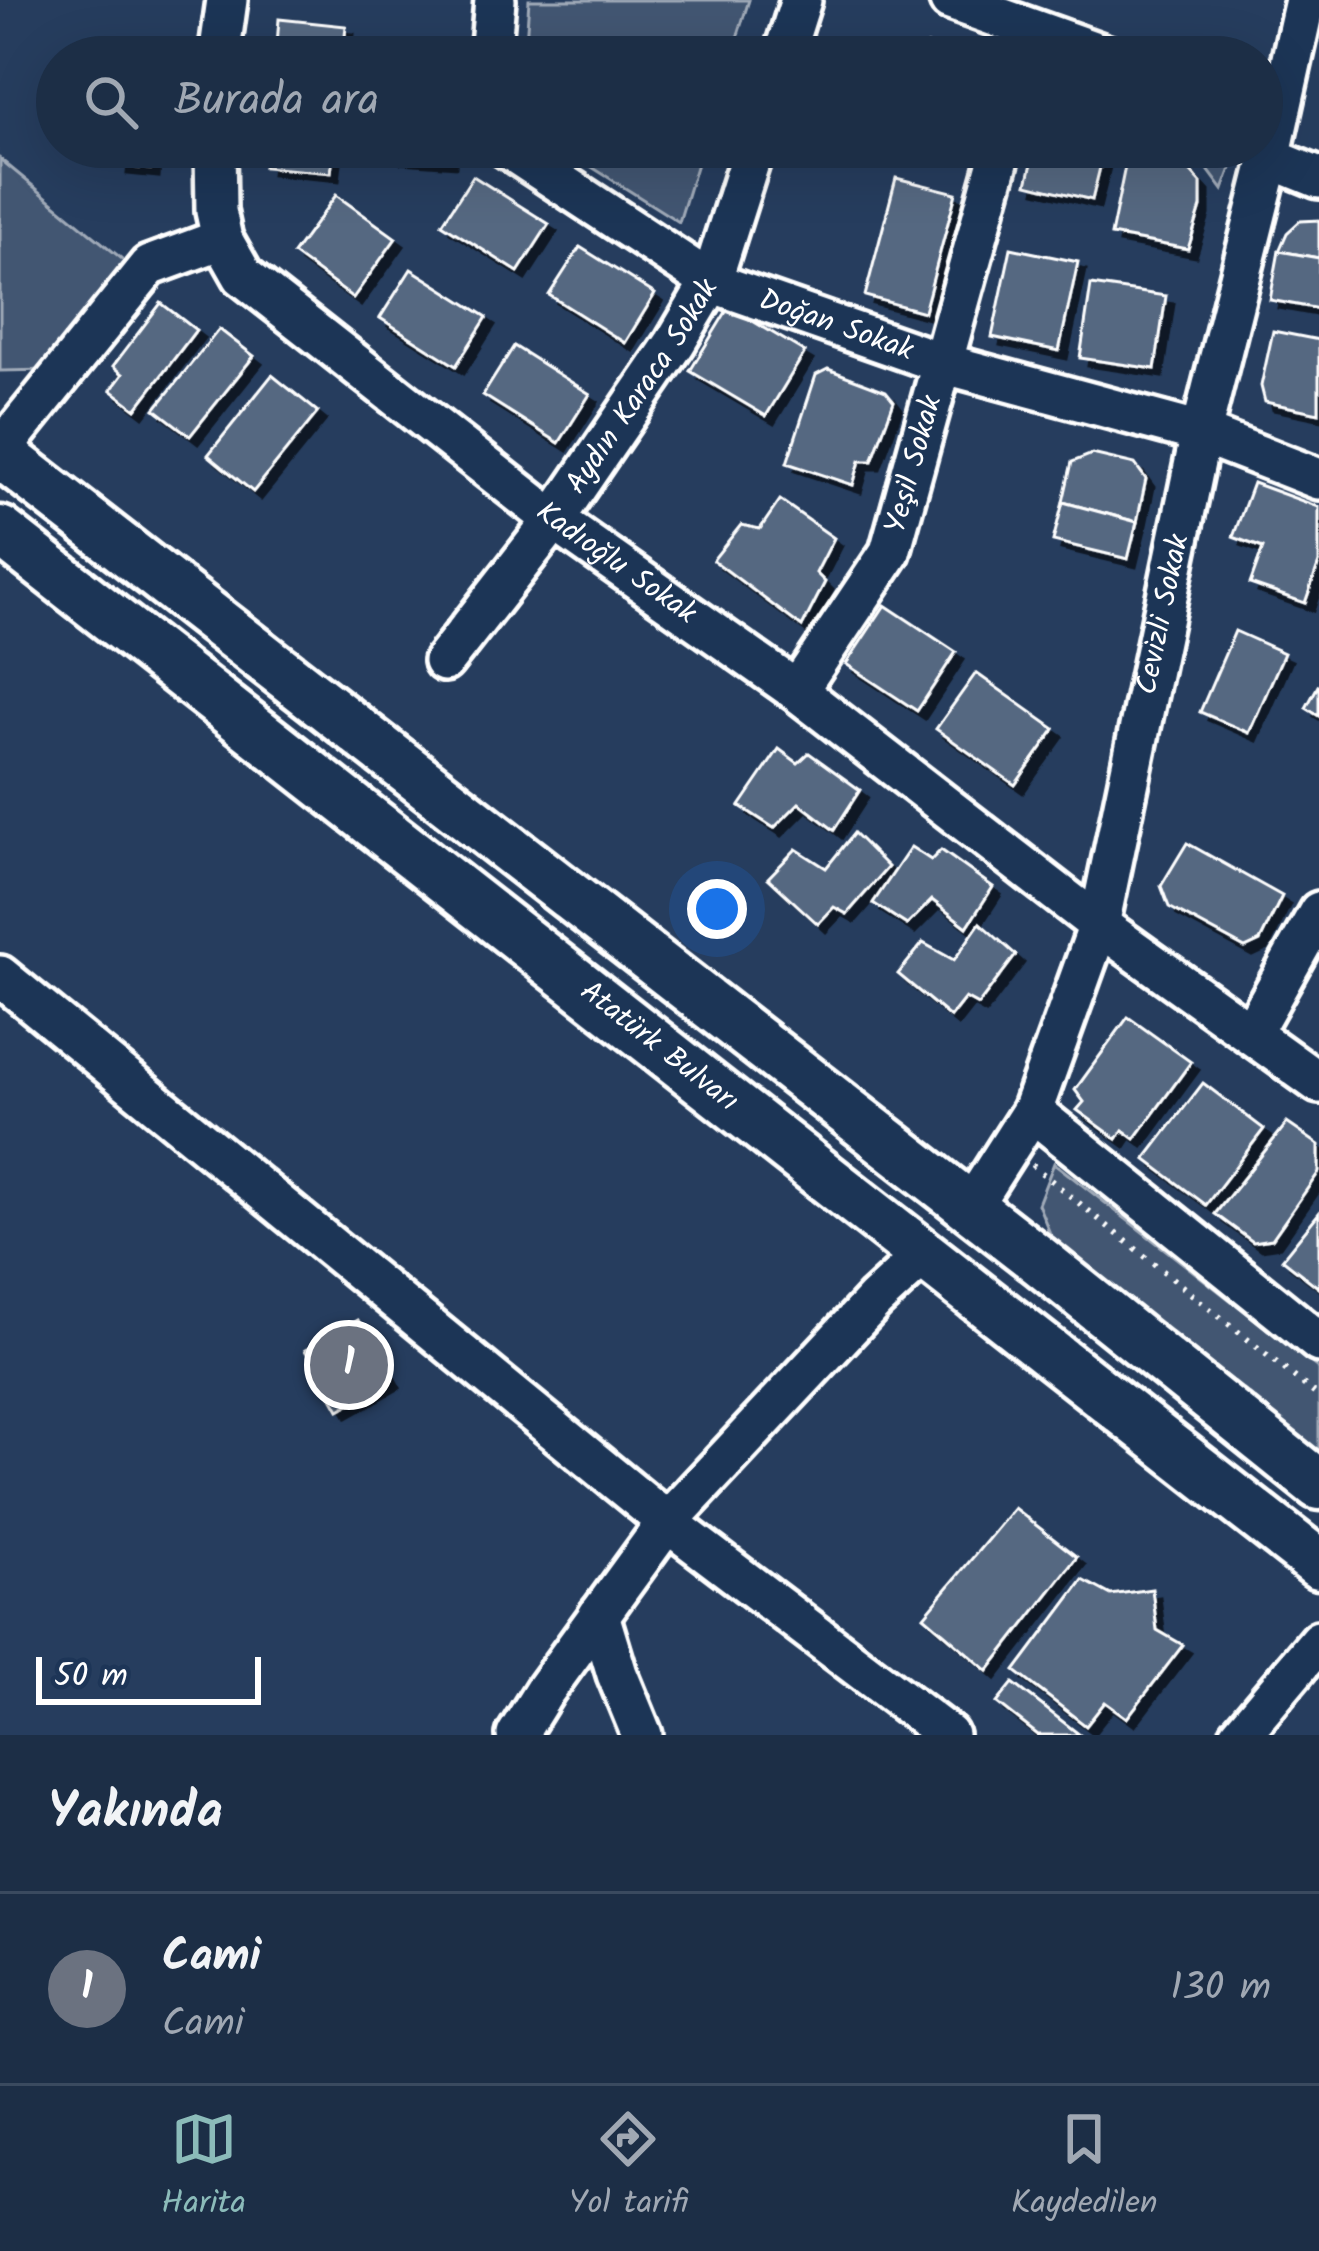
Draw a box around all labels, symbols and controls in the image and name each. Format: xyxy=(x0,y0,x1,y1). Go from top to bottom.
search box xyxy=(36,36,1283,168)
text: Burada ara xyxy=(174,66,379,138)
icon: search xyxy=(78,69,144,135)
street label: Aydın Karaca Sokak xyxy=(554,269,732,505)
street label: Doğan Sokak xyxy=(752,277,921,375)
street label: Yeşil Sokak xyxy=(872,389,956,539)
street label: Kadıoğlu Sokak xyxy=(525,490,707,638)
street label: Cevizli Sokak xyxy=(1123,529,1204,699)
your location xyxy=(687,879,747,939)
street label: Atatürk Bulvarı xyxy=(569,969,749,1125)
pin: 1 xyxy=(310,1320,388,1410)
scale bar xyxy=(36,1651,261,1704)
text: 50 m xyxy=(54,1651,128,1704)
text: Yakında xyxy=(48,1773,223,1854)
text: Cami xyxy=(162,1922,261,1994)
text: 1 xyxy=(81,1958,93,2020)
text: 130 m xyxy=(1170,1958,1271,2020)
text: Cami xyxy=(162,1994,244,2056)
tab: Harita xyxy=(161,2106,246,2231)
tab: Yol tarifi xyxy=(569,2106,688,2231)
tab: Kaydedilen xyxy=(1011,2106,1158,2231)

